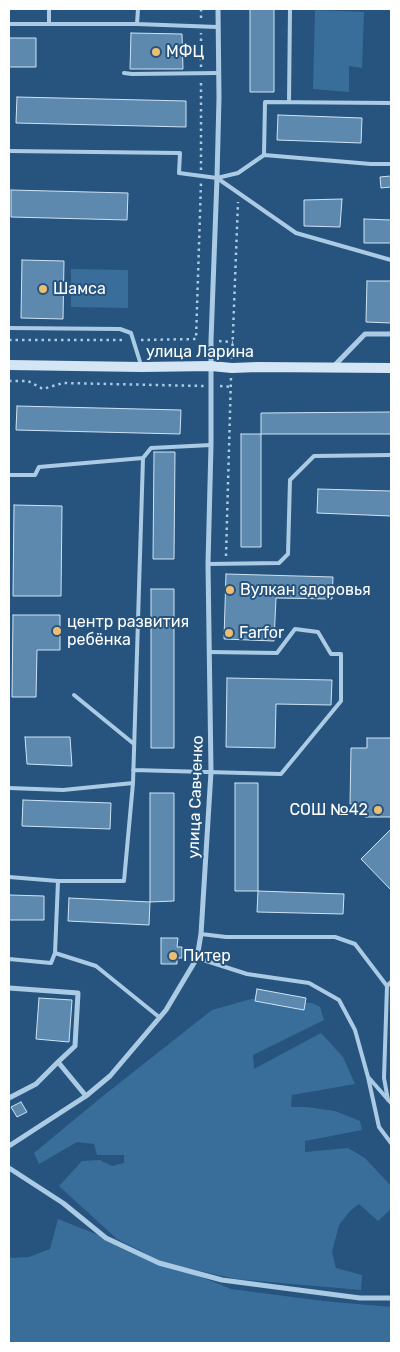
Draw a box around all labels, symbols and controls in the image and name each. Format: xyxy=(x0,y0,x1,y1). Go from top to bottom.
place label: МФЦ xyxy=(166,42,204,62)
marker: МФЦ xyxy=(150,46,162,58)
place label: Шамса xyxy=(53,279,106,299)
marker: Шамса xyxy=(37,283,49,295)
street label: улица Ларина xyxy=(146,342,254,362)
place label: Вулкан здоровья xyxy=(240,580,371,600)
marker: Вулкан здоровья xyxy=(224,584,236,596)
place label: центр развития ребёнка xyxy=(67,612,189,650)
place label: Farfor xyxy=(239,623,284,643)
marker: центр развития ребёнка xyxy=(51,625,63,637)
marker: Farfor xyxy=(223,627,235,639)
street label: улица Савченко xyxy=(184,735,208,859)
place label: СОШ №42 xyxy=(289,800,368,820)
marker: СОШ №42 xyxy=(372,804,384,816)
place label: Питер xyxy=(183,946,231,966)
marker: Питер xyxy=(167,950,179,962)

